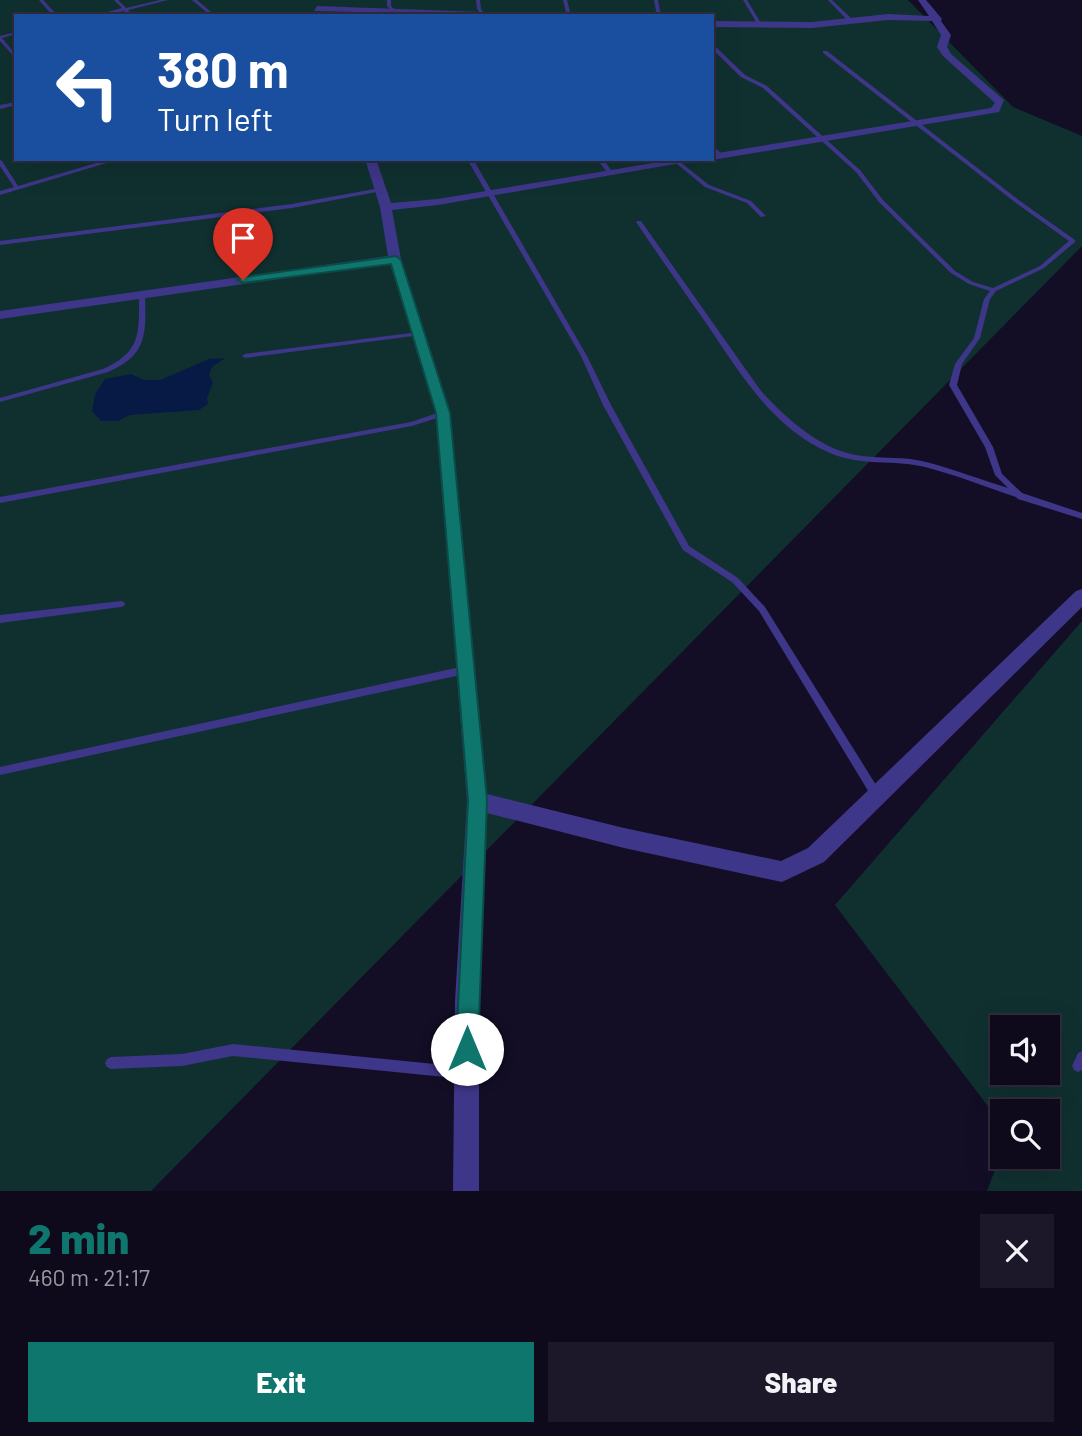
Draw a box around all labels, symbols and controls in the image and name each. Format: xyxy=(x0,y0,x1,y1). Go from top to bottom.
text: 380 m xyxy=(157,39,289,98)
icon: left xyxy=(42,42,133,133)
text: Turn left xyxy=(157,99,274,137)
pin xyxy=(213,208,273,280)
icon: arrive xyxy=(224,219,262,257)
position arrow xyxy=(430,1012,504,1086)
map controls xyxy=(990,1015,1060,1169)
button: sound xyxy=(990,1015,1060,1085)
button: search xyxy=(990,1099,1060,1169)
text: 2 min xyxy=(28,1212,129,1262)
button: close xyxy=(980,1214,1054,1288)
text: 460 m · 21:17 xyxy=(28,1263,150,1291)
button: Exit xyxy=(28,1342,534,1422)
button: Share xyxy=(548,1342,1054,1422)

